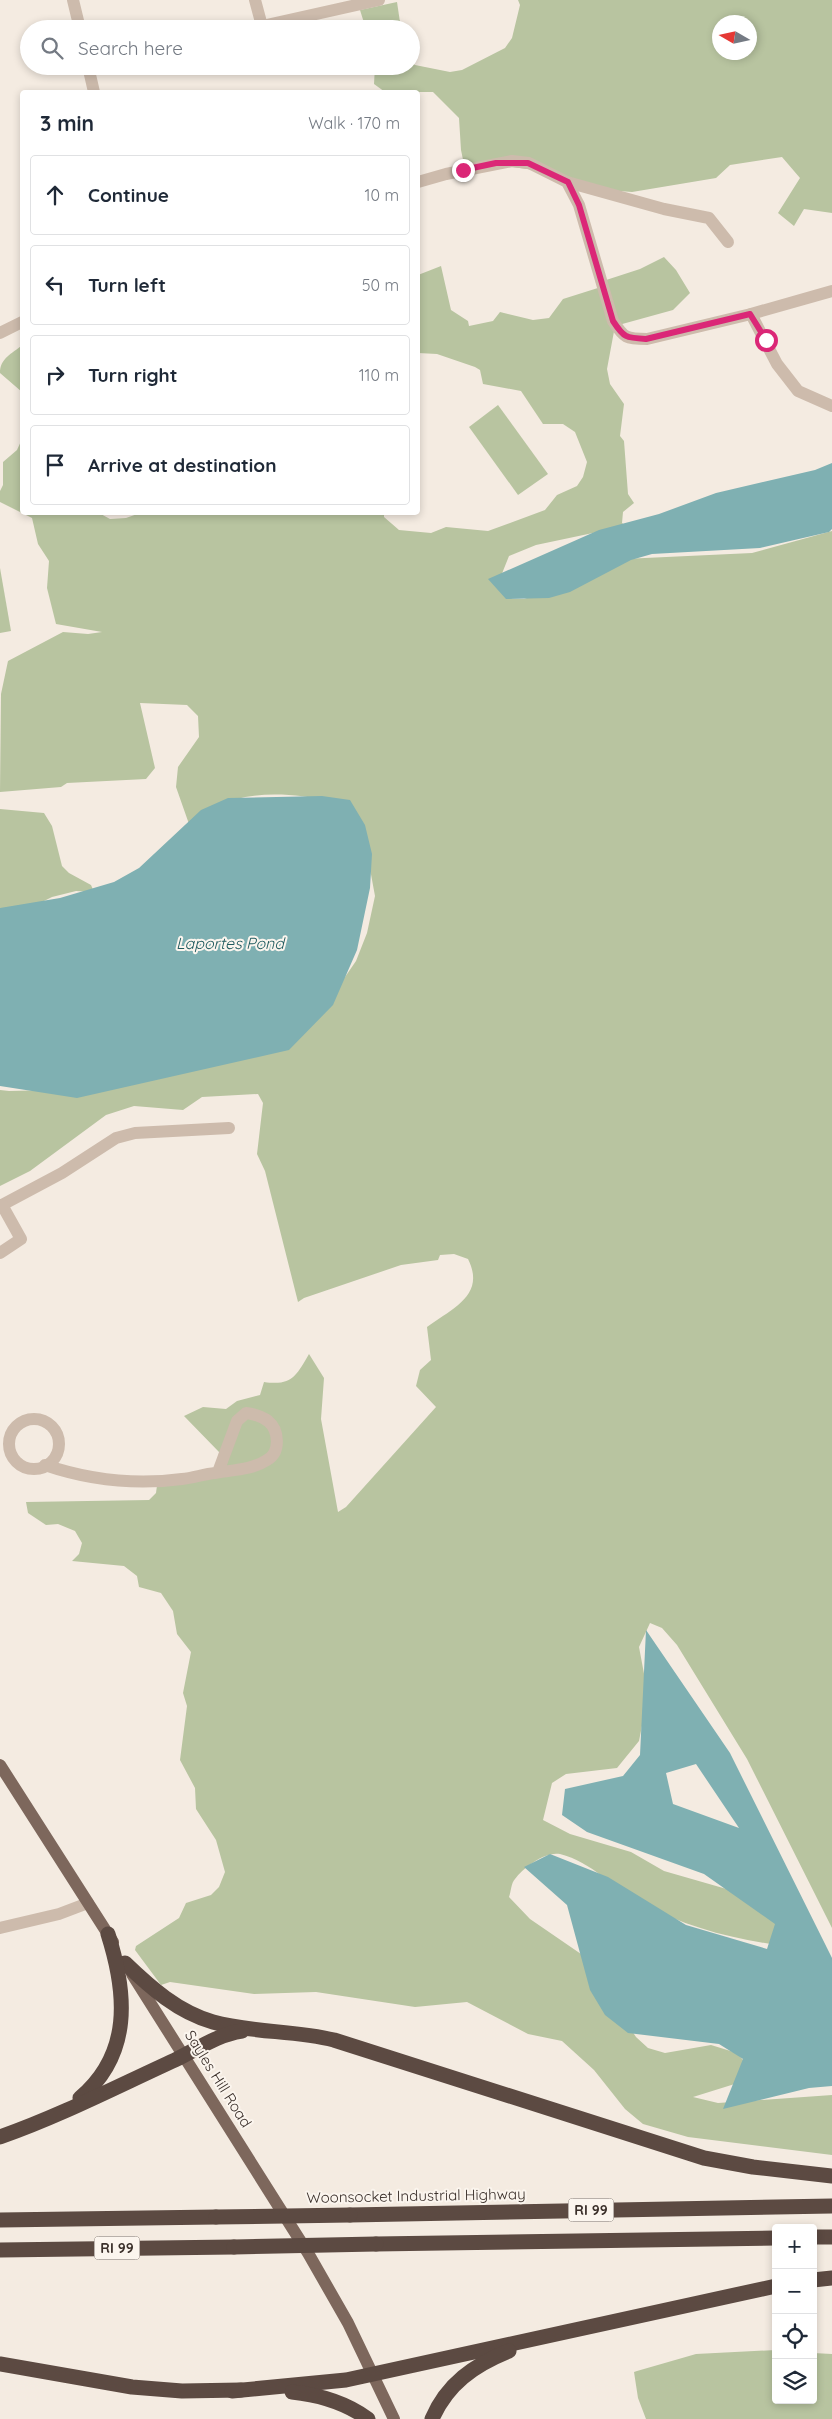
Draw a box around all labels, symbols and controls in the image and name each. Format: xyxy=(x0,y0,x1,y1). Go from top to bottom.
north arrow xyxy=(712,15,757,60)
search box xyxy=(20,20,420,75)
icon: search xyxy=(38,34,66,62)
text: Search here xyxy=(78,36,183,60)
text: 3 min xyxy=(40,110,94,136)
text: Walk · 170 m xyxy=(308,113,400,133)
route end xyxy=(452,159,475,182)
icon: ahead xyxy=(41,181,69,209)
text: Continue xyxy=(88,183,169,207)
text: 10 m xyxy=(365,185,399,205)
icon: left xyxy=(41,271,69,299)
text: Turn left xyxy=(88,273,166,297)
text: 50 m xyxy=(362,275,399,295)
route start xyxy=(755,329,778,352)
icon: right xyxy=(41,361,69,389)
text: Turn right xyxy=(88,363,177,387)
text: 110 m xyxy=(359,365,399,385)
icon: arrive xyxy=(41,451,69,479)
text: Arrive at destination xyxy=(88,453,277,477)
water label: Laportes Pond xyxy=(176,933,286,953)
street label: Sayles Hill Road xyxy=(181,2027,256,2131)
street label: Woonsocket Industrial Highway xyxy=(306,2184,526,2207)
road number: RI 99 xyxy=(568,2198,614,2222)
map controls xyxy=(772,2224,817,2404)
button: + xyxy=(772,2224,817,2269)
road number: RI 99 xyxy=(94,2236,140,2260)
button: − xyxy=(772,2269,817,2314)
button: locate xyxy=(772,2314,817,2359)
button: layers xyxy=(772,2359,817,2404)

